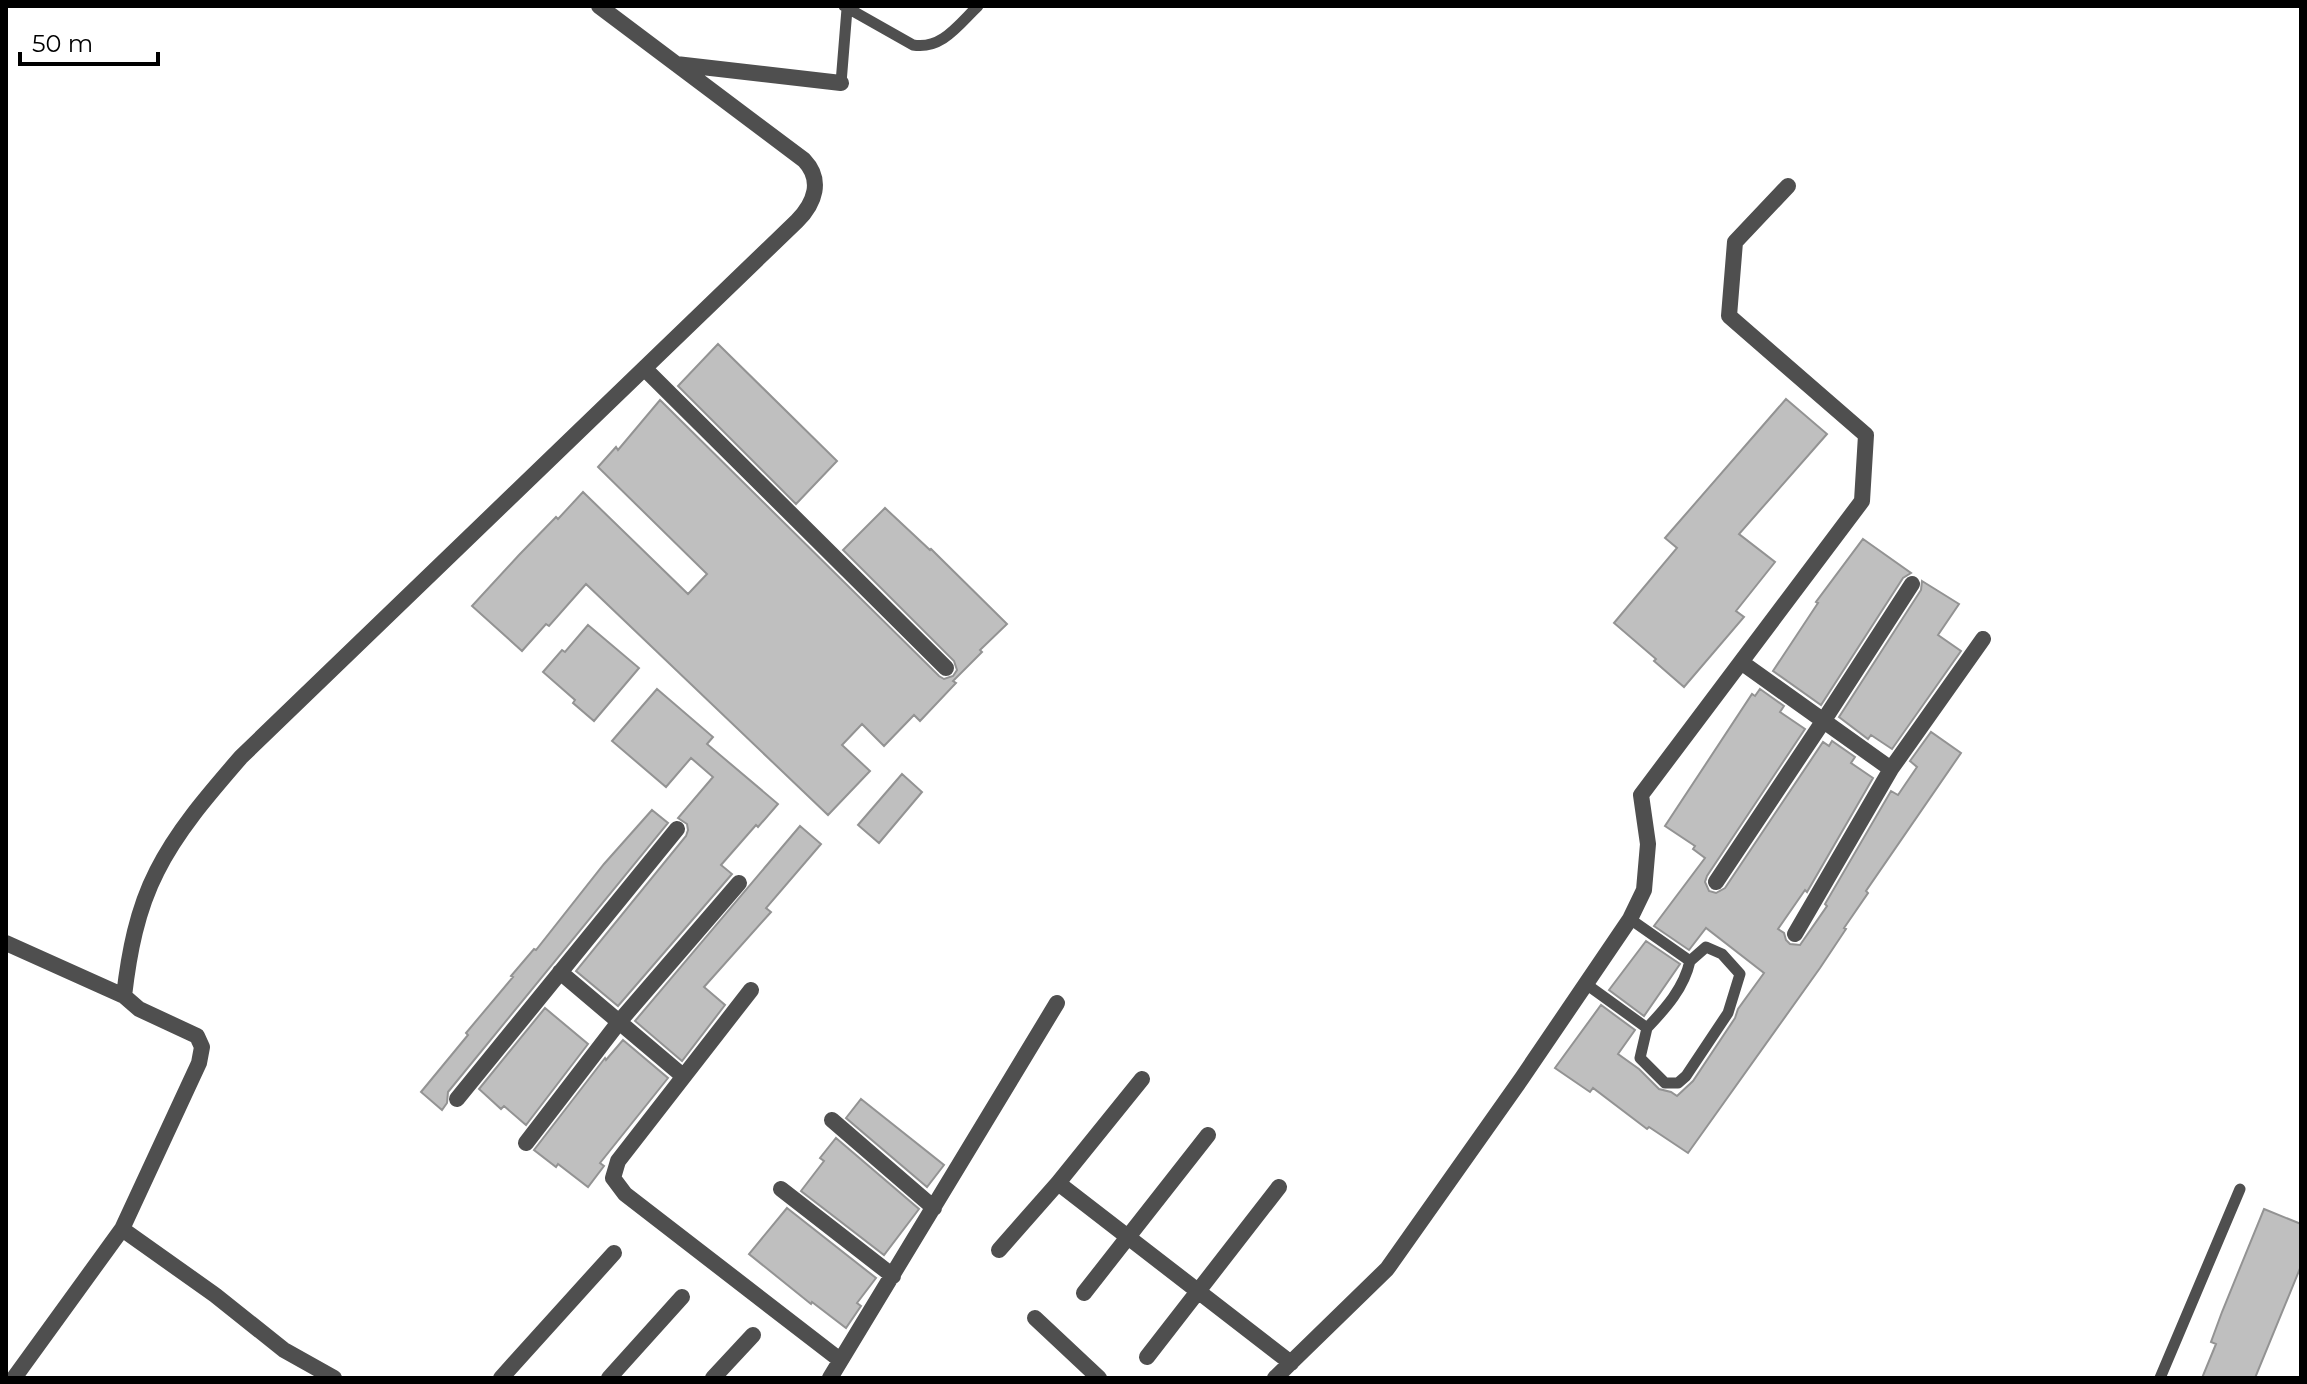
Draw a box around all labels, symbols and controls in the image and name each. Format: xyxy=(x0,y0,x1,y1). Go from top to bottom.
scale bar xyxy=(20,16,158,66)
text: 50 m xyxy=(32,29,93,58)

